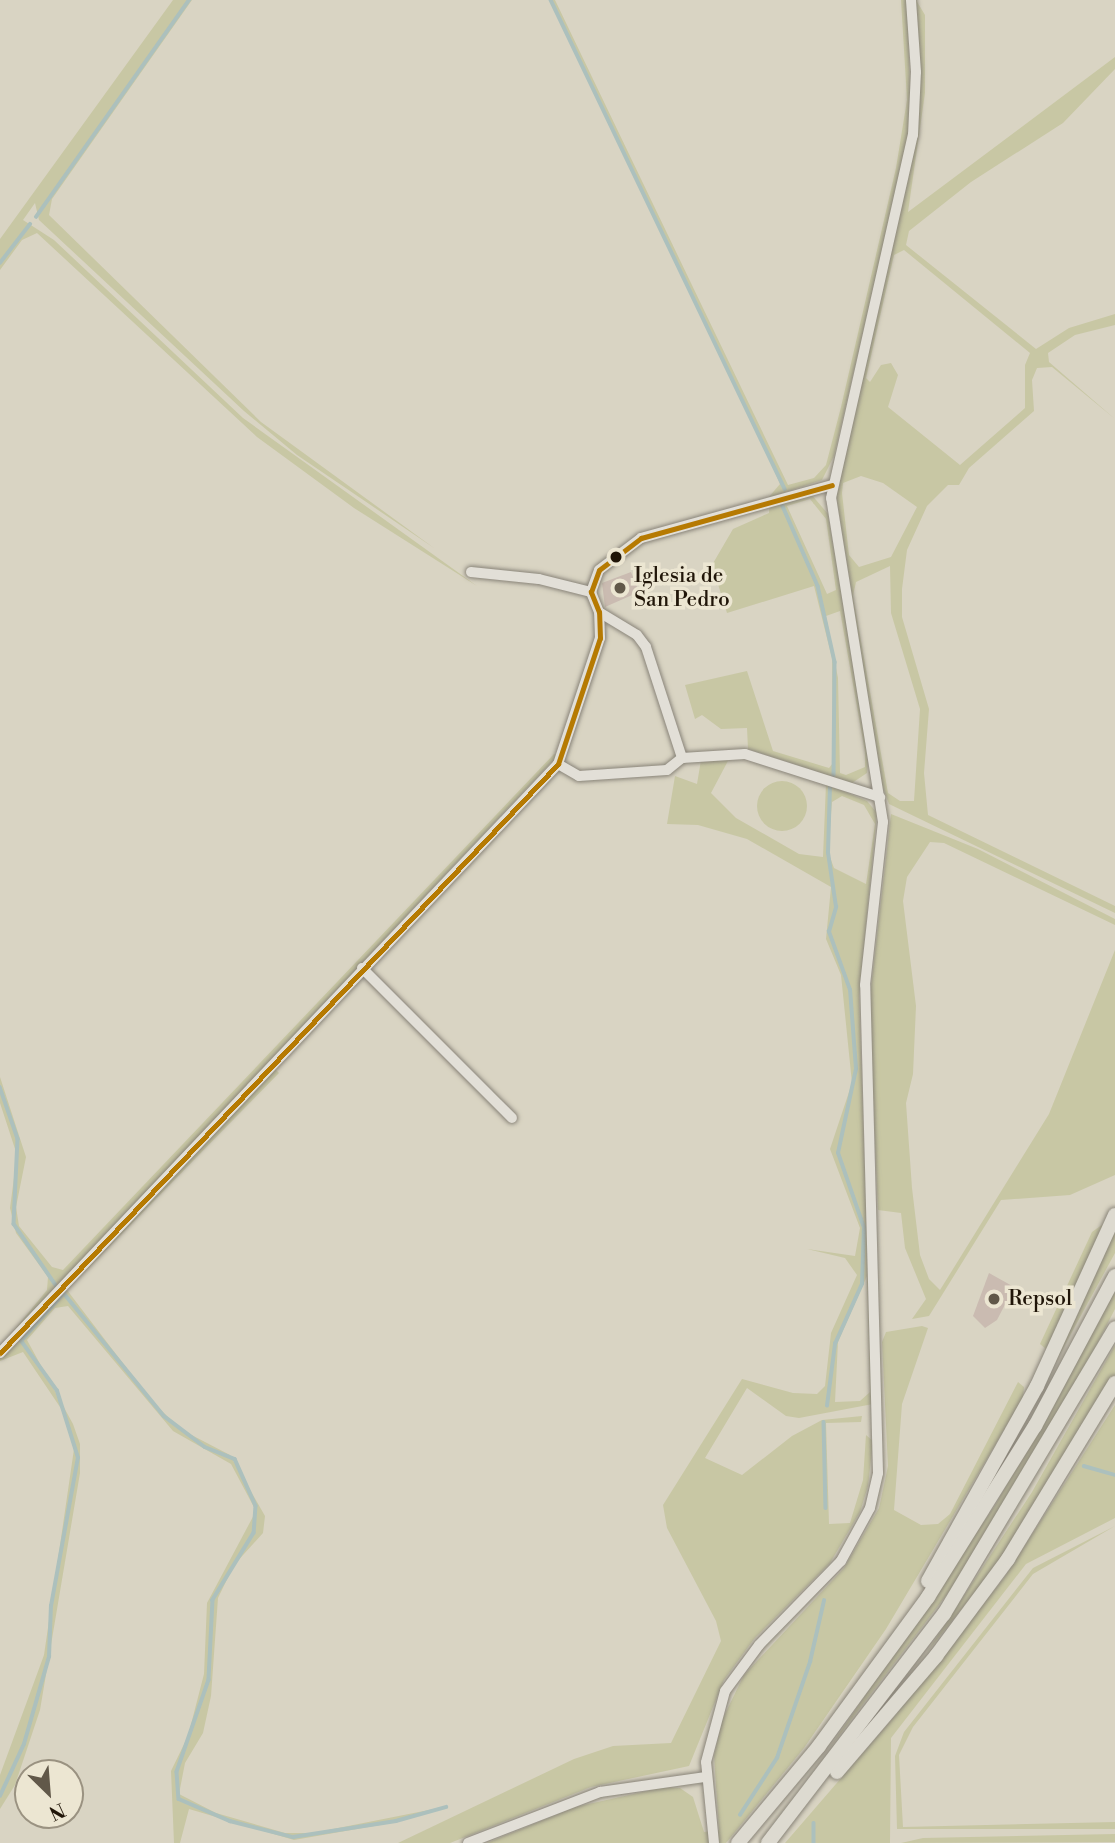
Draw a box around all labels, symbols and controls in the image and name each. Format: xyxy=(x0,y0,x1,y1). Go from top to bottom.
unlabelled marker xyxy=(609,550,623,564)
place label: Iglesia de San Pedro xyxy=(634,563,730,613)
marker: Iglesia de San Pedro xyxy=(612,580,628,596)
place label: Repsol xyxy=(1008,1286,1072,1312)
marker: Repsol xyxy=(986,1291,1002,1307)
north arrow xyxy=(14,1759,84,1829)
text: N xyxy=(45,1797,69,1825)

